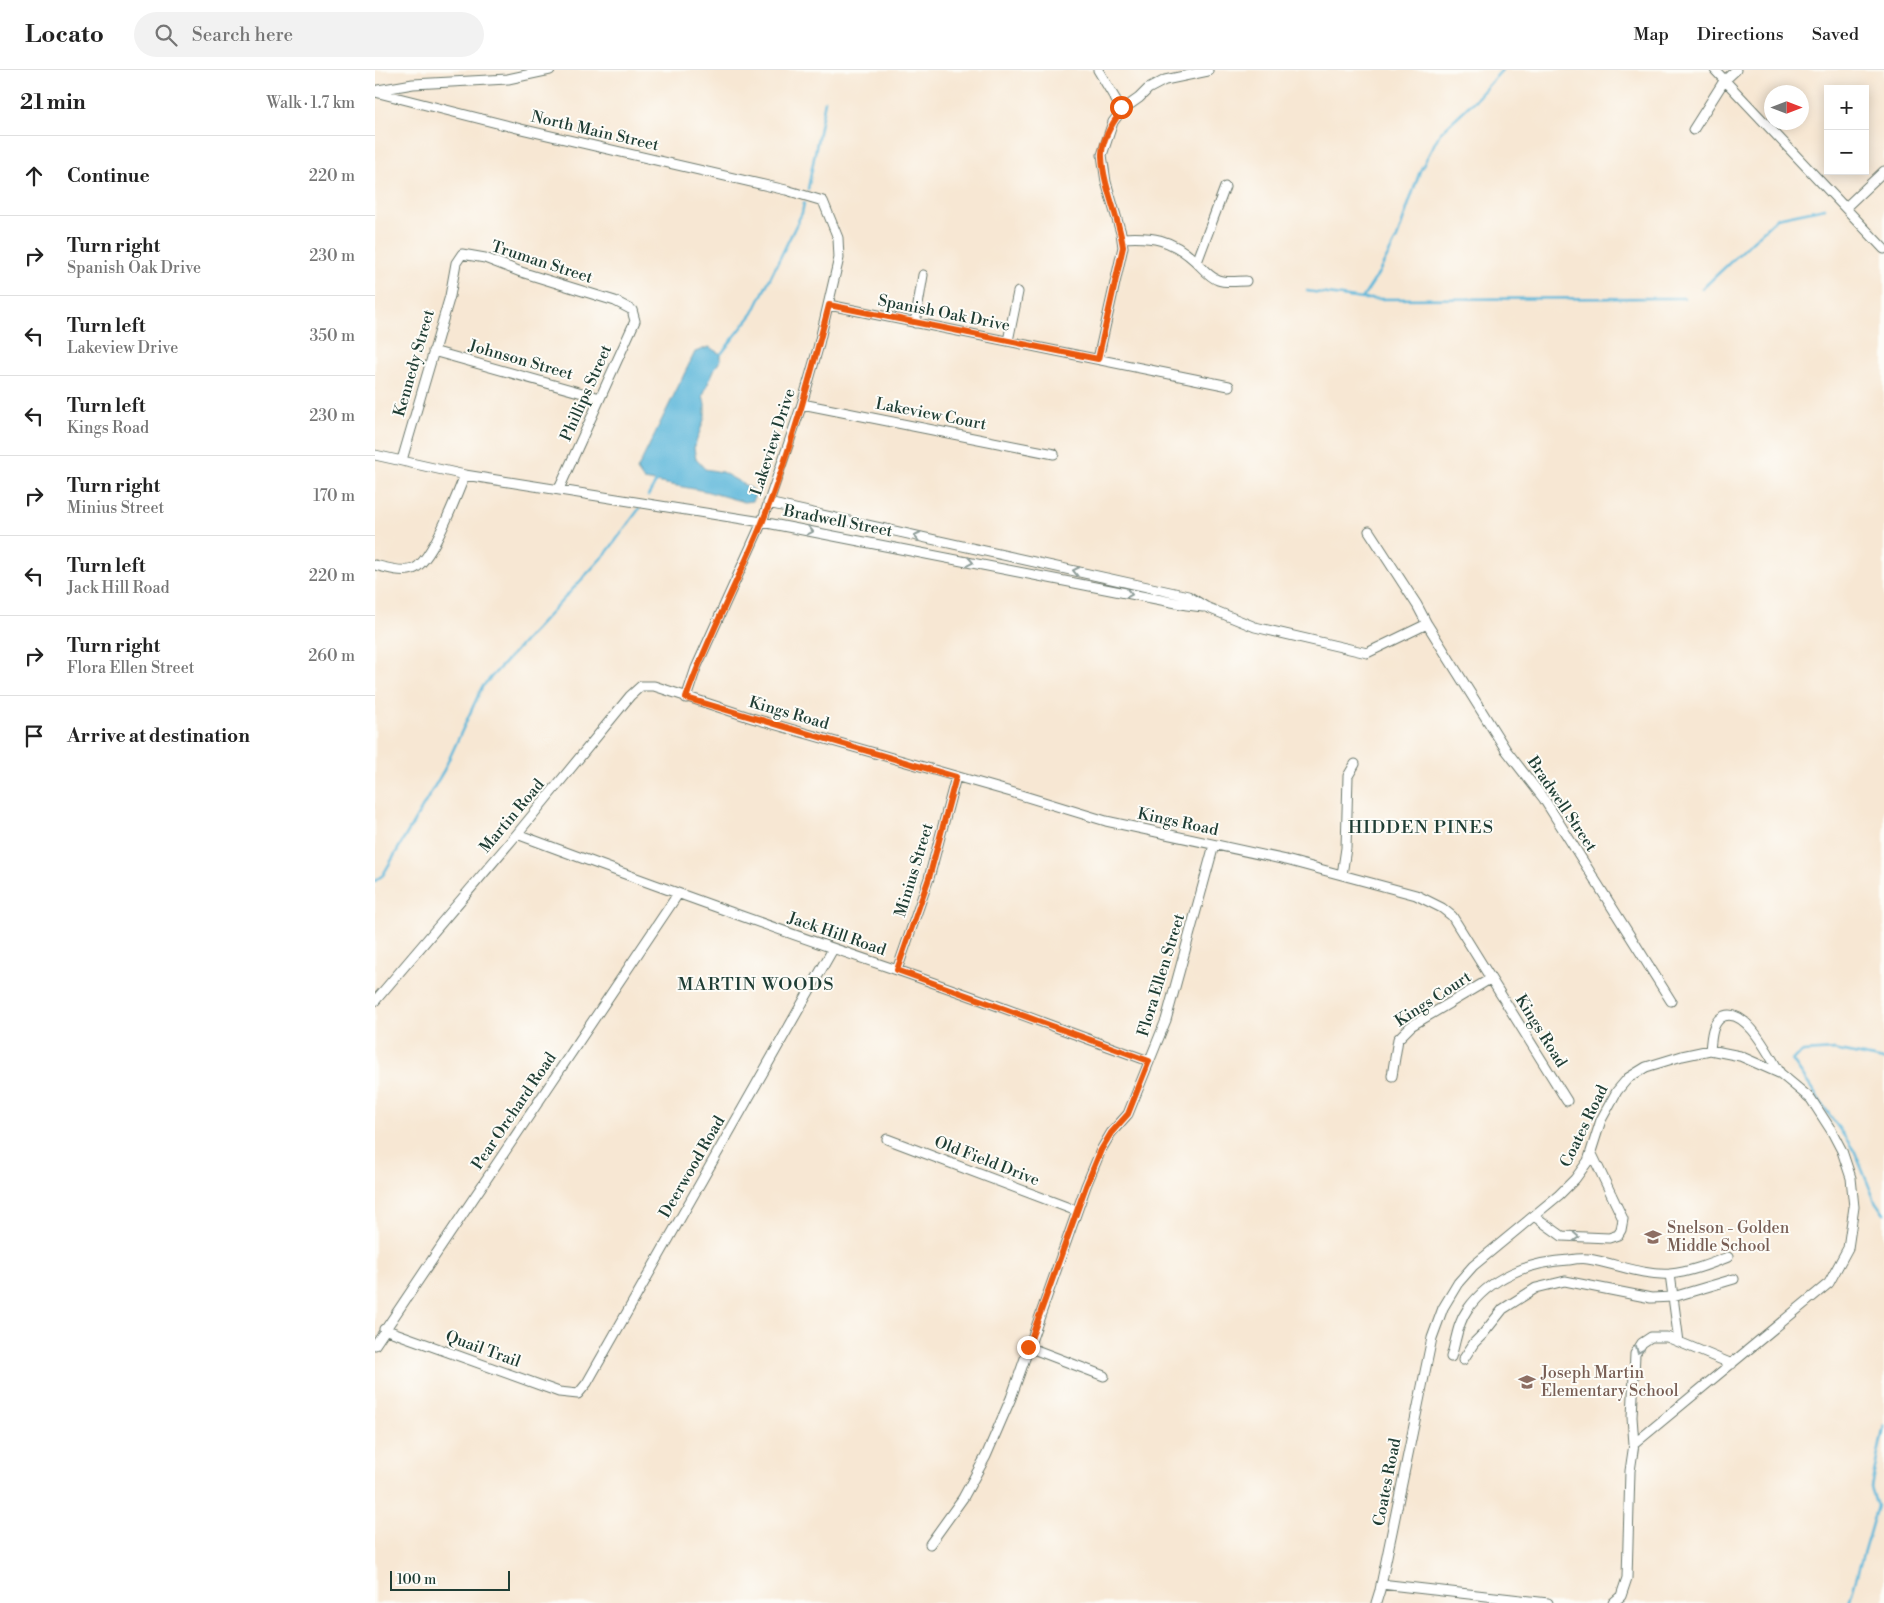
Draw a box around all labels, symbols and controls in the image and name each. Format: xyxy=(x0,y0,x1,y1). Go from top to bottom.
search box xyxy=(134,12,484,57)
text: Locato xyxy=(25,20,104,50)
icon: search xyxy=(152,21,180,49)
text: Search here xyxy=(192,23,293,47)
text: Map xyxy=(1633,23,1669,46)
text: Directions xyxy=(1697,23,1784,46)
text: Saved xyxy=(1812,23,1859,46)
north arrow xyxy=(1764,85,1809,130)
map controls xyxy=(1824,85,1869,175)
button: + xyxy=(1824,85,1869,130)
text: 21 min xyxy=(20,90,86,116)
text: Walk · 1.7 km xyxy=(267,93,355,113)
route start xyxy=(1110,96,1133,119)
street label: North Main Street xyxy=(529,107,661,156)
button: − xyxy=(1824,130,1869,175)
icon: ahead xyxy=(20,162,48,190)
text: Continue xyxy=(67,164,150,188)
text: 220 m xyxy=(309,166,355,186)
text: Turn right xyxy=(67,234,160,258)
street label: Truman Street xyxy=(489,236,596,288)
icon: right xyxy=(20,242,48,270)
text: 230 m xyxy=(309,246,355,266)
text: Spanish Oak Drive xyxy=(67,258,201,278)
street label: Spanish Oak Drive xyxy=(876,290,1012,336)
street label: Kennedy Street xyxy=(389,307,439,419)
text: Turn left xyxy=(67,314,146,338)
icon: left xyxy=(20,322,48,350)
text: 350 m xyxy=(309,326,355,346)
street label: Johnson Street xyxy=(466,335,576,384)
text: Lakeview Drive xyxy=(67,338,178,358)
street label: Phillips Street xyxy=(556,341,616,444)
street label: Lakeview Drive xyxy=(746,386,800,498)
street label: Lakeview Court xyxy=(874,393,989,435)
text: Turn left xyxy=(67,394,146,418)
icon: left xyxy=(20,402,48,430)
text: 230 m xyxy=(309,406,355,426)
text: Kings Road xyxy=(67,418,149,438)
text: Turn right xyxy=(67,474,160,498)
icon: right xyxy=(20,482,48,510)
text: 170 m xyxy=(313,486,355,506)
text: Minius Street xyxy=(67,498,164,518)
street label: Bradwell Street xyxy=(781,500,895,541)
one-way arrow xyxy=(806,525,815,536)
one-way arrow xyxy=(913,531,922,542)
text: Turn left xyxy=(67,554,146,578)
one-way arrow xyxy=(965,557,974,567)
icon: left xyxy=(20,562,48,590)
text: 220 m xyxy=(309,566,355,586)
one-way arrow xyxy=(1072,566,1080,577)
text: Jack Hill Road xyxy=(67,578,170,598)
one-way arrow xyxy=(1125,588,1133,598)
text: Turn right xyxy=(67,634,160,658)
icon: right xyxy=(20,642,48,670)
text: 260 m xyxy=(308,646,355,666)
text: Flora Ellen Street xyxy=(67,658,194,678)
street label: Kings Road xyxy=(747,692,831,734)
icon: arrive xyxy=(20,722,48,750)
text: Arrive at destination xyxy=(67,724,250,748)
street label: Bradwell Street xyxy=(1522,752,1601,856)
street label: Martin Road xyxy=(475,775,549,857)
street label: Kings Road xyxy=(1136,804,1220,840)
district label: HIDDEN PINES xyxy=(1348,816,1494,839)
street label: Minius Street xyxy=(890,820,938,919)
street label: Jack Hill Road xyxy=(784,908,889,960)
street label: Flora Ellen Street xyxy=(1133,911,1189,1039)
street label: Kings Court xyxy=(1391,967,1475,1031)
district label: MARTIN WOODS xyxy=(677,973,835,996)
street label: Kings Road xyxy=(1511,991,1571,1071)
street label: Pear Orchard Road xyxy=(467,1048,561,1174)
street label: Coates Road xyxy=(1555,1082,1613,1170)
street label: Deerwood Road xyxy=(655,1112,729,1222)
street label: Old Field Drive xyxy=(932,1132,1042,1190)
place label: Snelson - Golden Middle School xyxy=(1667,1218,1790,1256)
school or university icon: Snelson - Golden Middle School xyxy=(1643,1227,1663,1247)
one-way arrow xyxy=(1572,1231,1580,1242)
street label: Quail Trail xyxy=(443,1326,524,1372)
route end xyxy=(1017,1336,1040,1359)
one-way arrow xyxy=(1635,1345,1645,1354)
place label: Joseph Martin Elementary School xyxy=(1540,1363,1679,1401)
school or university icon: Joseph Martin Elementary School xyxy=(1517,1372,1537,1392)
street label: Coates Road xyxy=(1369,1436,1405,1528)
scale bar xyxy=(390,1568,510,1591)
text: 100 m xyxy=(397,1571,436,1589)

